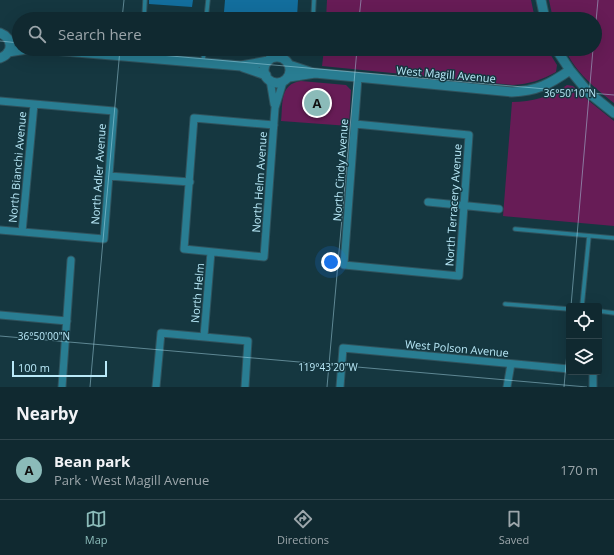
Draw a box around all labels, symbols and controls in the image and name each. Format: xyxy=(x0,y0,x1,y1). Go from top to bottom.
search box xyxy=(12,12,602,56)
icon: search xyxy=(26,23,48,45)
text: Search here xyxy=(58,24,142,44)
street label: West Magill Avenue xyxy=(396,62,496,86)
text: 36°50'10"N xyxy=(544,86,596,100)
pin: A xyxy=(304,88,330,118)
street label: North Bianchi Avenue xyxy=(5,111,29,223)
street label: North Cindy Avenue xyxy=(329,118,351,222)
street label: North Adler Avenue xyxy=(87,123,109,225)
street label: North Helm Avenue xyxy=(248,131,270,233)
street label: North Terracery Avenue xyxy=(441,143,465,267)
your location xyxy=(321,252,341,272)
street label: North Helm xyxy=(187,262,207,324)
map controls xyxy=(566,303,602,375)
button: locate xyxy=(566,303,602,339)
text: 36°50'00"N xyxy=(18,329,70,343)
street label: West Polson Avenue xyxy=(404,336,510,360)
button: layers xyxy=(566,339,602,375)
scale bar xyxy=(12,359,107,378)
text: 100 m xyxy=(18,360,50,375)
text: 119°43'20"W xyxy=(298,360,359,374)
text: Nearby xyxy=(16,402,78,425)
text: Bean park xyxy=(54,451,130,471)
text: A xyxy=(25,461,33,479)
text: 170 m xyxy=(560,461,598,479)
text: Park · West Magill Avenue xyxy=(54,471,209,489)
tab: Map xyxy=(85,508,108,547)
tab: Directions xyxy=(277,508,329,547)
tab: Saved xyxy=(499,508,529,547)

